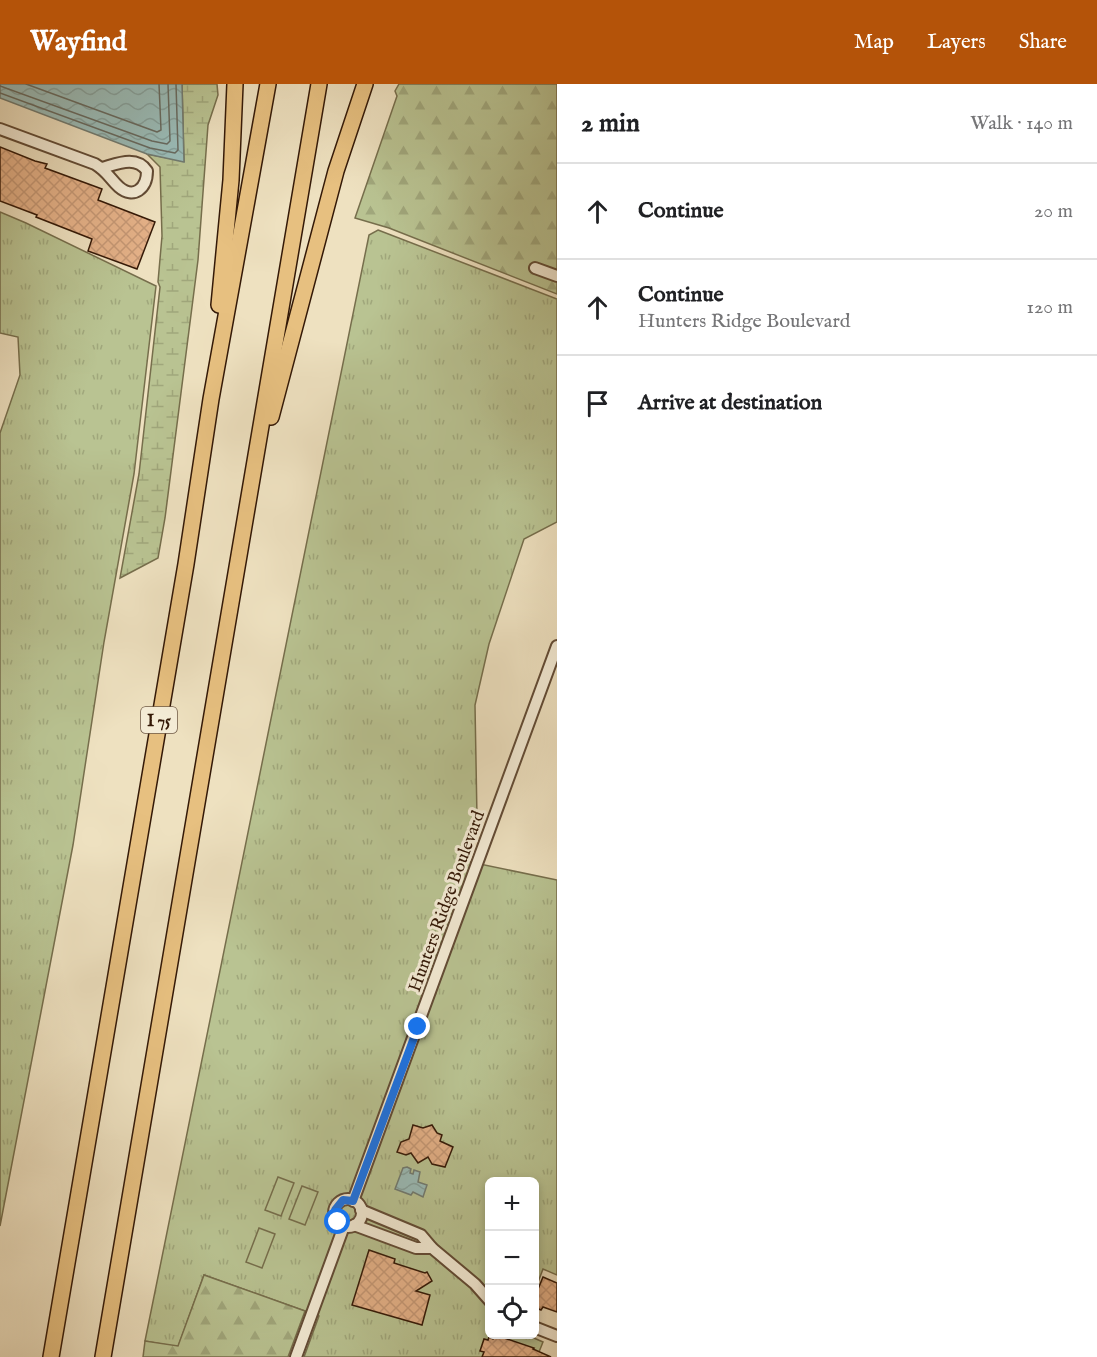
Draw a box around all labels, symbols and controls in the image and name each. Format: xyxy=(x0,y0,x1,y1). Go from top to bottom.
text: Wayfind xyxy=(30,25,127,60)
text: Map xyxy=(854,29,894,56)
text: Layers xyxy=(927,29,986,56)
text: Share xyxy=(1019,29,1067,56)
text: 2 min xyxy=(581,107,640,140)
text: Walk · 140 m xyxy=(970,111,1073,136)
icon: ahead xyxy=(581,195,614,228)
text: Continue xyxy=(638,197,724,225)
text: 20 m xyxy=(1034,199,1073,224)
text: Continue xyxy=(638,281,724,309)
icon: ahead xyxy=(581,291,614,324)
text: 120 m xyxy=(1027,295,1073,320)
text: Hunters Ridge Boulevard xyxy=(638,309,850,334)
icon: arrive xyxy=(581,387,614,420)
text: Arrive at destination xyxy=(638,389,822,417)
road number: I 75 xyxy=(141,707,177,733)
street label: Hunters Ridge Boulevard xyxy=(404,807,491,995)
route end xyxy=(404,1013,430,1039)
map controls xyxy=(485,1177,539,1339)
button: + xyxy=(485,1177,539,1231)
route start xyxy=(324,1208,350,1234)
button: − xyxy=(485,1231,539,1285)
button: locate xyxy=(485,1285,539,1339)

